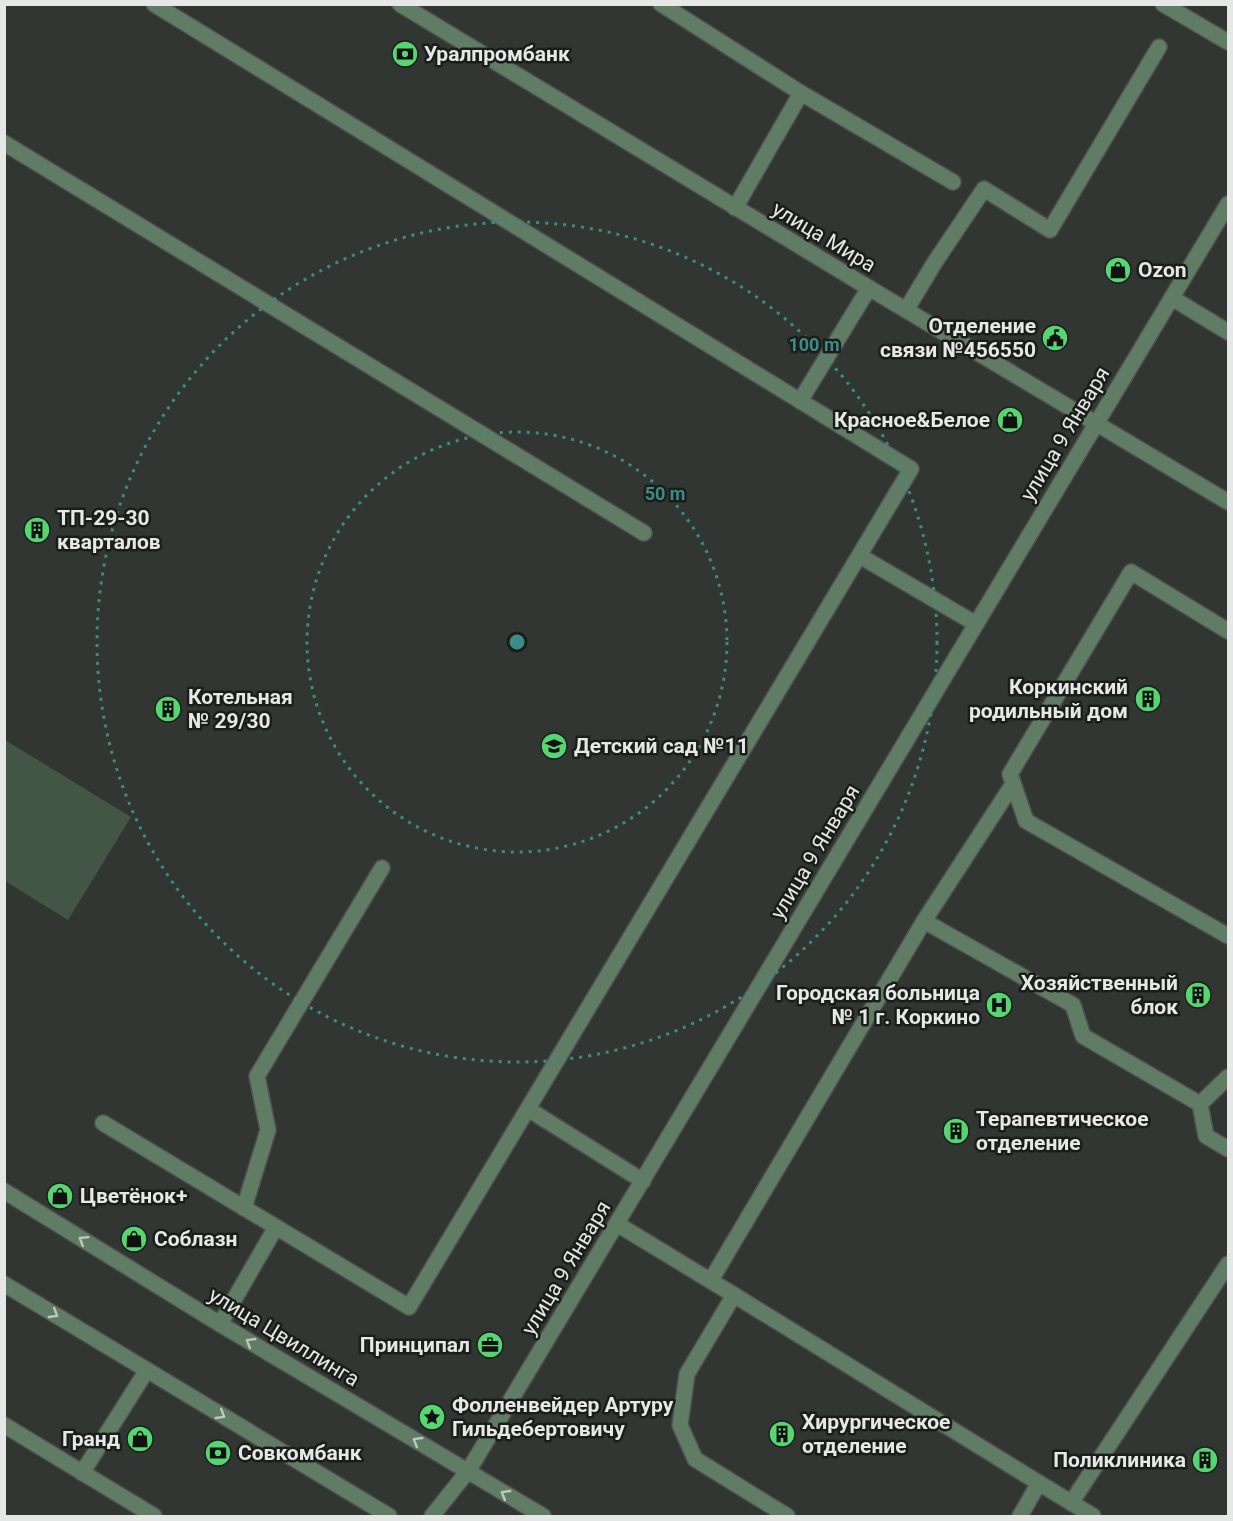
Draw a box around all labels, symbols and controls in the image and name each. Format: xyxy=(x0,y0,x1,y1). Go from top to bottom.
bank icon: Уралпромбанк xyxy=(390,39,420,69)
place label: Уралпромбанк xyxy=(424,42,570,66)
street label: улица Мира xyxy=(768,197,880,277)
shop icon: Ozon xyxy=(1103,255,1133,285)
place label: Ozon xyxy=(1138,258,1187,282)
place label: Отделение связи №456550 xyxy=(880,314,1036,362)
public building icon: Отделение связи №456550 xyxy=(1040,323,1070,353)
text: 100 m xyxy=(788,334,840,355)
street label: улица 9 Января xyxy=(1016,363,1114,505)
shop icon: Красное&Белое xyxy=(995,405,1025,435)
place label: Красное&Белое xyxy=(834,408,990,432)
text: 50 m xyxy=(645,483,685,504)
place label: ТП-29-30 кварталов xyxy=(57,506,161,554)
building icon: ТП-29-30 кварталов xyxy=(22,515,52,545)
centre of rings xyxy=(507,632,527,652)
place label: Коркинский родильный дом xyxy=(969,675,1128,723)
building icon: Коркинский родильный дом xyxy=(1133,684,1163,714)
place label: Котельная № 29/30 xyxy=(188,685,293,733)
building icon: Котельная № 29/30 xyxy=(153,694,183,724)
school or university icon: Детский сад №11 xyxy=(539,731,569,761)
place label: Детский сад №11 xyxy=(574,734,749,758)
street label: улица 9 Января xyxy=(766,781,864,923)
place label: Хозяйственный блок xyxy=(1021,971,1178,1019)
building icon: Хозяйственный блок xyxy=(1183,980,1213,1010)
place label: Городская больница № 1 г. Коркино xyxy=(776,981,980,1029)
hospital icon: Городская больница № 1 г. Коркино xyxy=(984,990,1014,1020)
place label: Терапевтическое отделение xyxy=(976,1107,1149,1155)
building icon: Терапевтическое отделение xyxy=(941,1116,971,1146)
shop icon: Цветёнок+ xyxy=(45,1181,75,1211)
place label: Цветёнок+ xyxy=(80,1184,187,1208)
street label: улица 9 Января xyxy=(517,1197,615,1339)
shop icon: Соблазн xyxy=(119,1224,149,1254)
place label: Соблазн xyxy=(154,1227,237,1251)
one-way arrow xyxy=(79,1235,89,1247)
street label: улица Цвиллинга xyxy=(204,1283,364,1391)
one-way arrow xyxy=(48,1306,58,1318)
office icon: Принципал xyxy=(475,1330,505,1360)
place label: Принципал xyxy=(360,1333,470,1357)
one-way arrow xyxy=(246,1337,256,1349)
place label: Фолленвейдер Артуру Гильдебертовичу xyxy=(452,1393,674,1441)
place icon: Фолленвейдер Артуру Гильдебертовичу xyxy=(417,1402,447,1432)
one-way arrow xyxy=(215,1408,225,1420)
place label: Хирургическое отделение xyxy=(802,1410,950,1458)
building icon: Хирургическое отделение xyxy=(767,1419,797,1449)
shop icon: Гранд xyxy=(125,1424,155,1454)
place label: Гранд xyxy=(62,1427,120,1451)
one-way arrow xyxy=(413,1437,423,1448)
bank icon: Совкомбанк xyxy=(203,1438,233,1468)
place label: Совкомбанк xyxy=(238,1441,362,1465)
building icon: Поликлиника xyxy=(1190,1445,1220,1475)
place label: Поликлиника xyxy=(1053,1448,1186,1472)
one-way arrow xyxy=(501,1489,511,1501)

